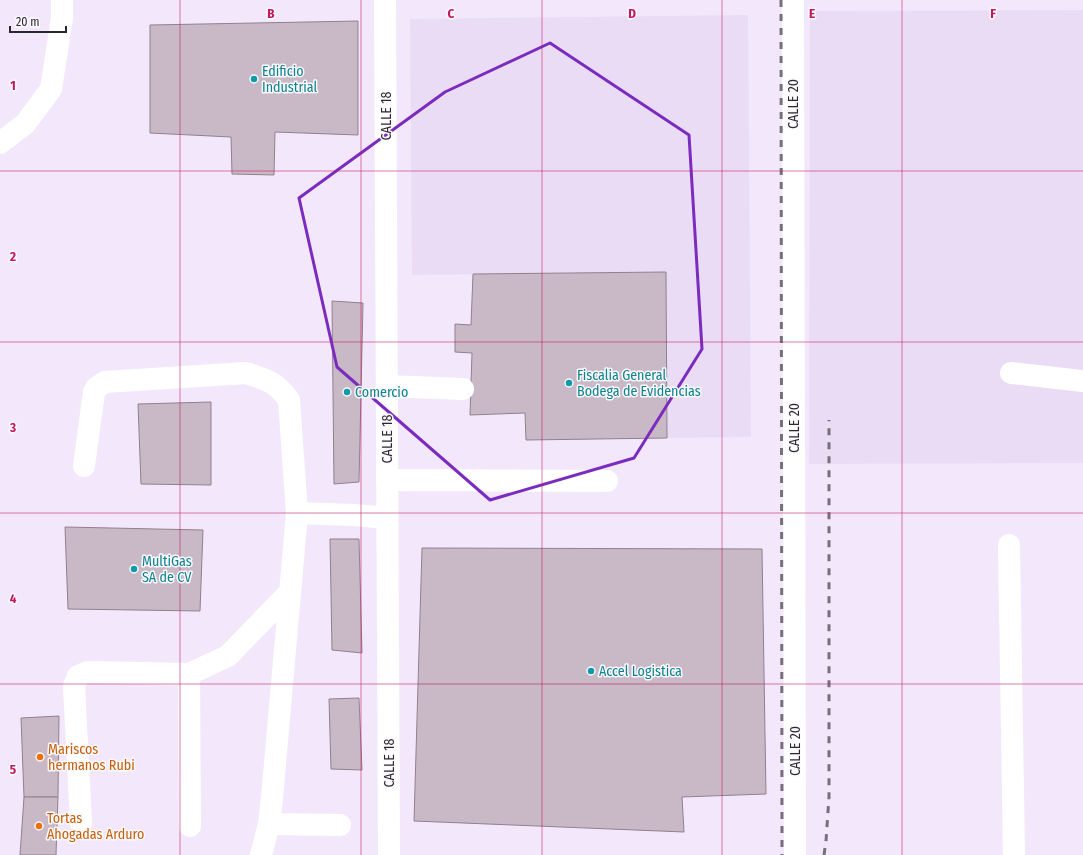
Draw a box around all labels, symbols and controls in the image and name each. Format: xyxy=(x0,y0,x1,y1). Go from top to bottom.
text: B xyxy=(267,6,275,21)
text: C xyxy=(448,6,455,21)
text: D xyxy=(628,6,636,21)
text: E xyxy=(809,6,815,21)
text: F xyxy=(990,6,996,21)
scale bar xyxy=(10,8,66,34)
text: 20 m xyxy=(16,15,40,29)
place label: Edificio Industrial xyxy=(262,63,318,96)
marker: Edificio Industrial xyxy=(249,74,259,84)
text: 1 xyxy=(10,78,16,93)
street label: CALLE 20 xyxy=(785,79,802,129)
street label: CALLE 18 xyxy=(378,91,395,141)
text: 2 xyxy=(9,249,16,264)
place label: Fiscalia General Bodega de Evidencias xyxy=(577,367,701,400)
marker: Fiscalia General Bodega de Evidencias xyxy=(564,378,574,388)
place label: Comercio xyxy=(355,384,408,401)
marker: Comercio xyxy=(342,387,352,397)
street label: CALLE 20 xyxy=(786,403,803,453)
street label: CALLE 18 xyxy=(379,414,396,464)
text: 3 xyxy=(9,420,16,435)
place label: MultiGas SA de CV xyxy=(142,553,192,586)
marker: MultiGas SA de CV xyxy=(129,564,139,574)
text: 4 xyxy=(10,591,17,606)
place label: Accel Logistica xyxy=(599,663,682,680)
marker: Accel Logistica xyxy=(586,666,596,676)
street label: CALLE 20 xyxy=(787,726,804,776)
street label: CALLE 18 xyxy=(381,738,398,788)
place label: Mariscos hermanos Rubi xyxy=(48,741,135,774)
marker: Mariscos hermanos Rubi xyxy=(35,752,45,762)
text: 5 xyxy=(10,762,16,777)
place label: Tortas Ahogadas Arduro xyxy=(47,810,144,843)
marker: Tortas Ahogadas Arduro xyxy=(34,821,44,831)

